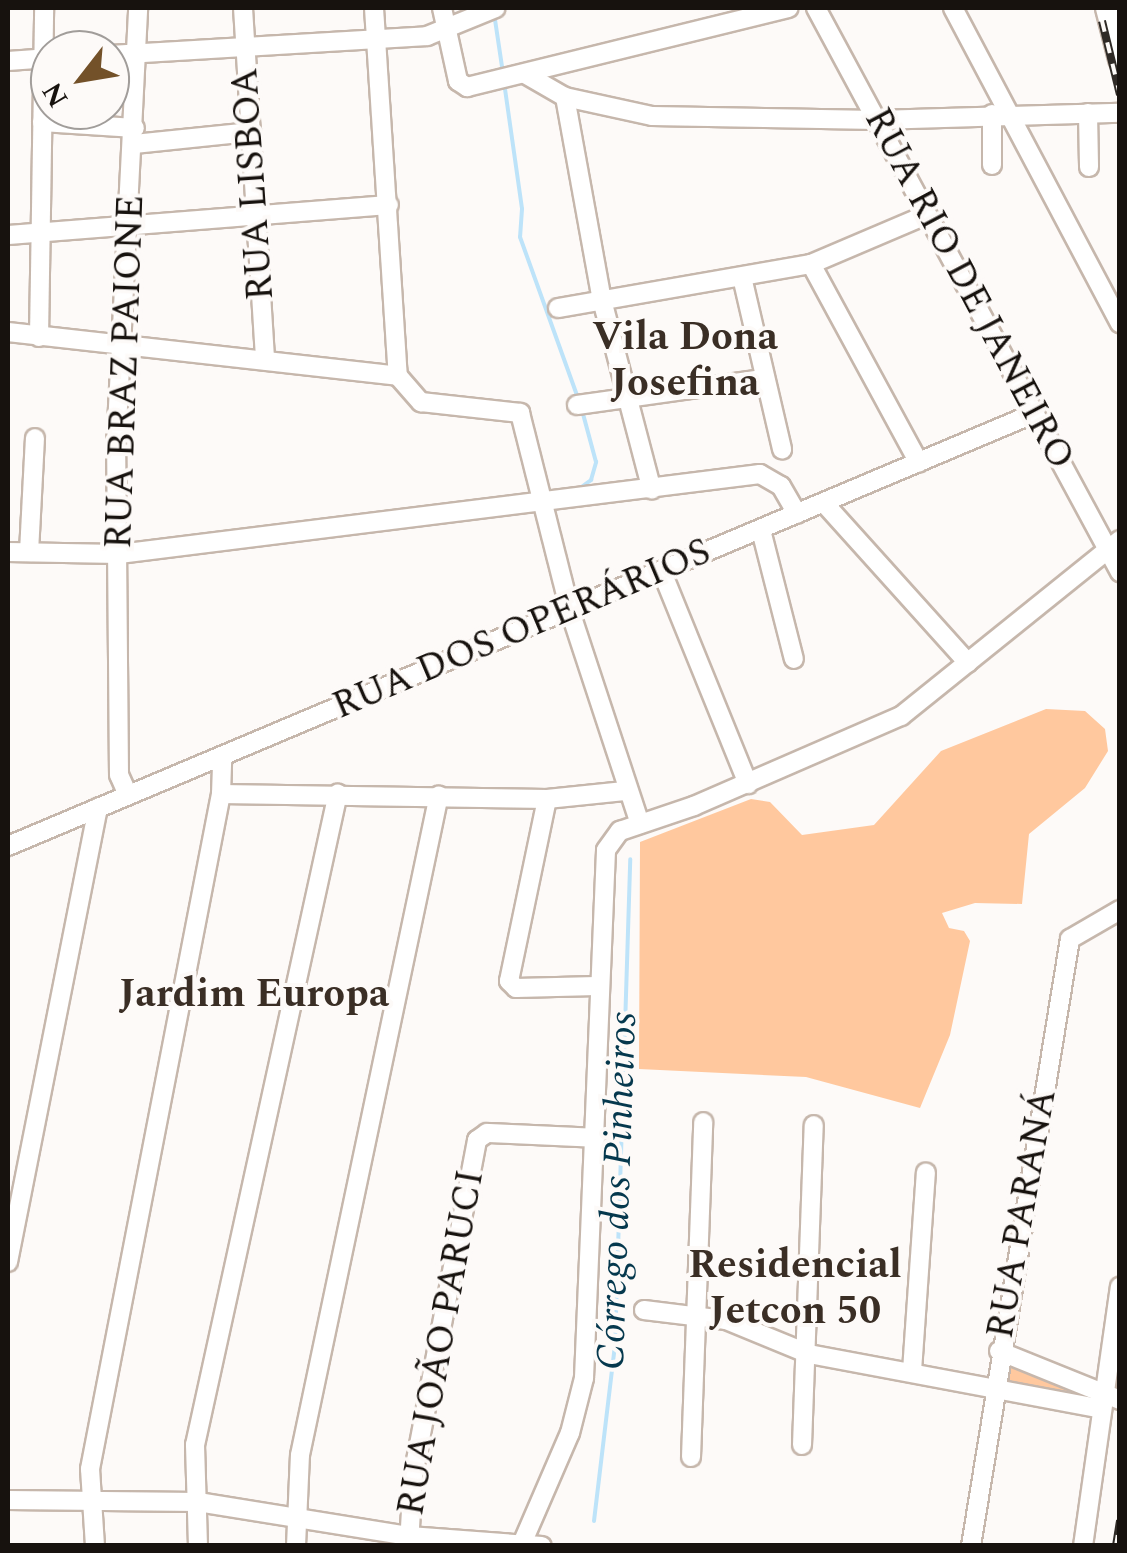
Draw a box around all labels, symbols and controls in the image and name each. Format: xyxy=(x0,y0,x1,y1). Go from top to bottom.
north arrow xyxy=(30,30,130,130)
street label: RUA LISBOA xyxy=(223,66,285,302)
text: N xyxy=(31,74,80,116)
street label: RUA RIO DE JANEIRO xyxy=(853,101,1083,477)
street label: RUA BRAZ PAIONE xyxy=(97,194,155,550)
district label: Vila Dona Josefina xyxy=(592,314,778,408)
street label: RUA DOS OPERÁRIOS xyxy=(326,530,718,730)
district label: Jardim Europa xyxy=(119,971,389,1019)
water label: Córrego dos Pinheiros xyxy=(588,1011,648,1371)
street label: RUA PARANÁ xyxy=(979,1086,1067,1342)
street label: RUA JOÃO PARUCI xyxy=(389,1167,495,1519)
district label: Residencial Jetcon 50 xyxy=(688,1242,902,1336)

